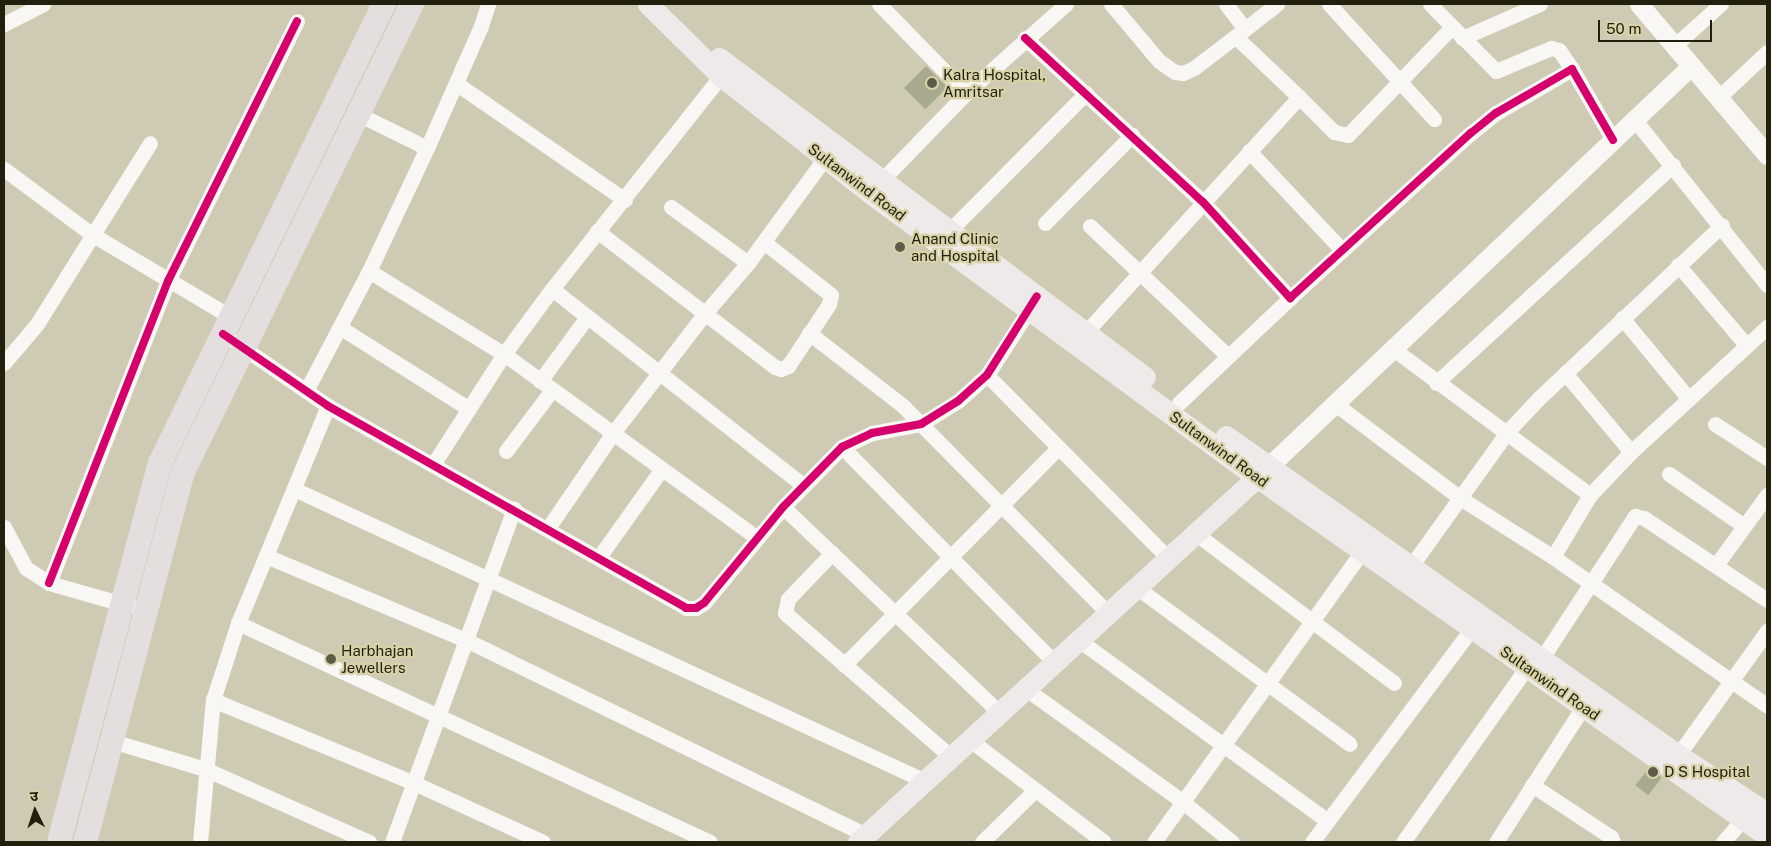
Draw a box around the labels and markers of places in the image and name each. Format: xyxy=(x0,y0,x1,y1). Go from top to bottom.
place label: Kalra Hospital, Amritsar xyxy=(943,65,1046,100)
marker: Kalra Hospital, Amritsar xyxy=(925,76,939,90)
place label: Anand Clinic and Hospital xyxy=(911,229,999,264)
marker: Anand Clinic and Hospital xyxy=(893,240,907,254)
place label: Harbhajan Jewellers xyxy=(341,641,413,676)
marker: Harbhajan Jewellers xyxy=(325,653,337,665)
place label: D S Hospital xyxy=(1664,763,1750,781)
marker: D S Hospital xyxy=(1646,765,1660,779)

